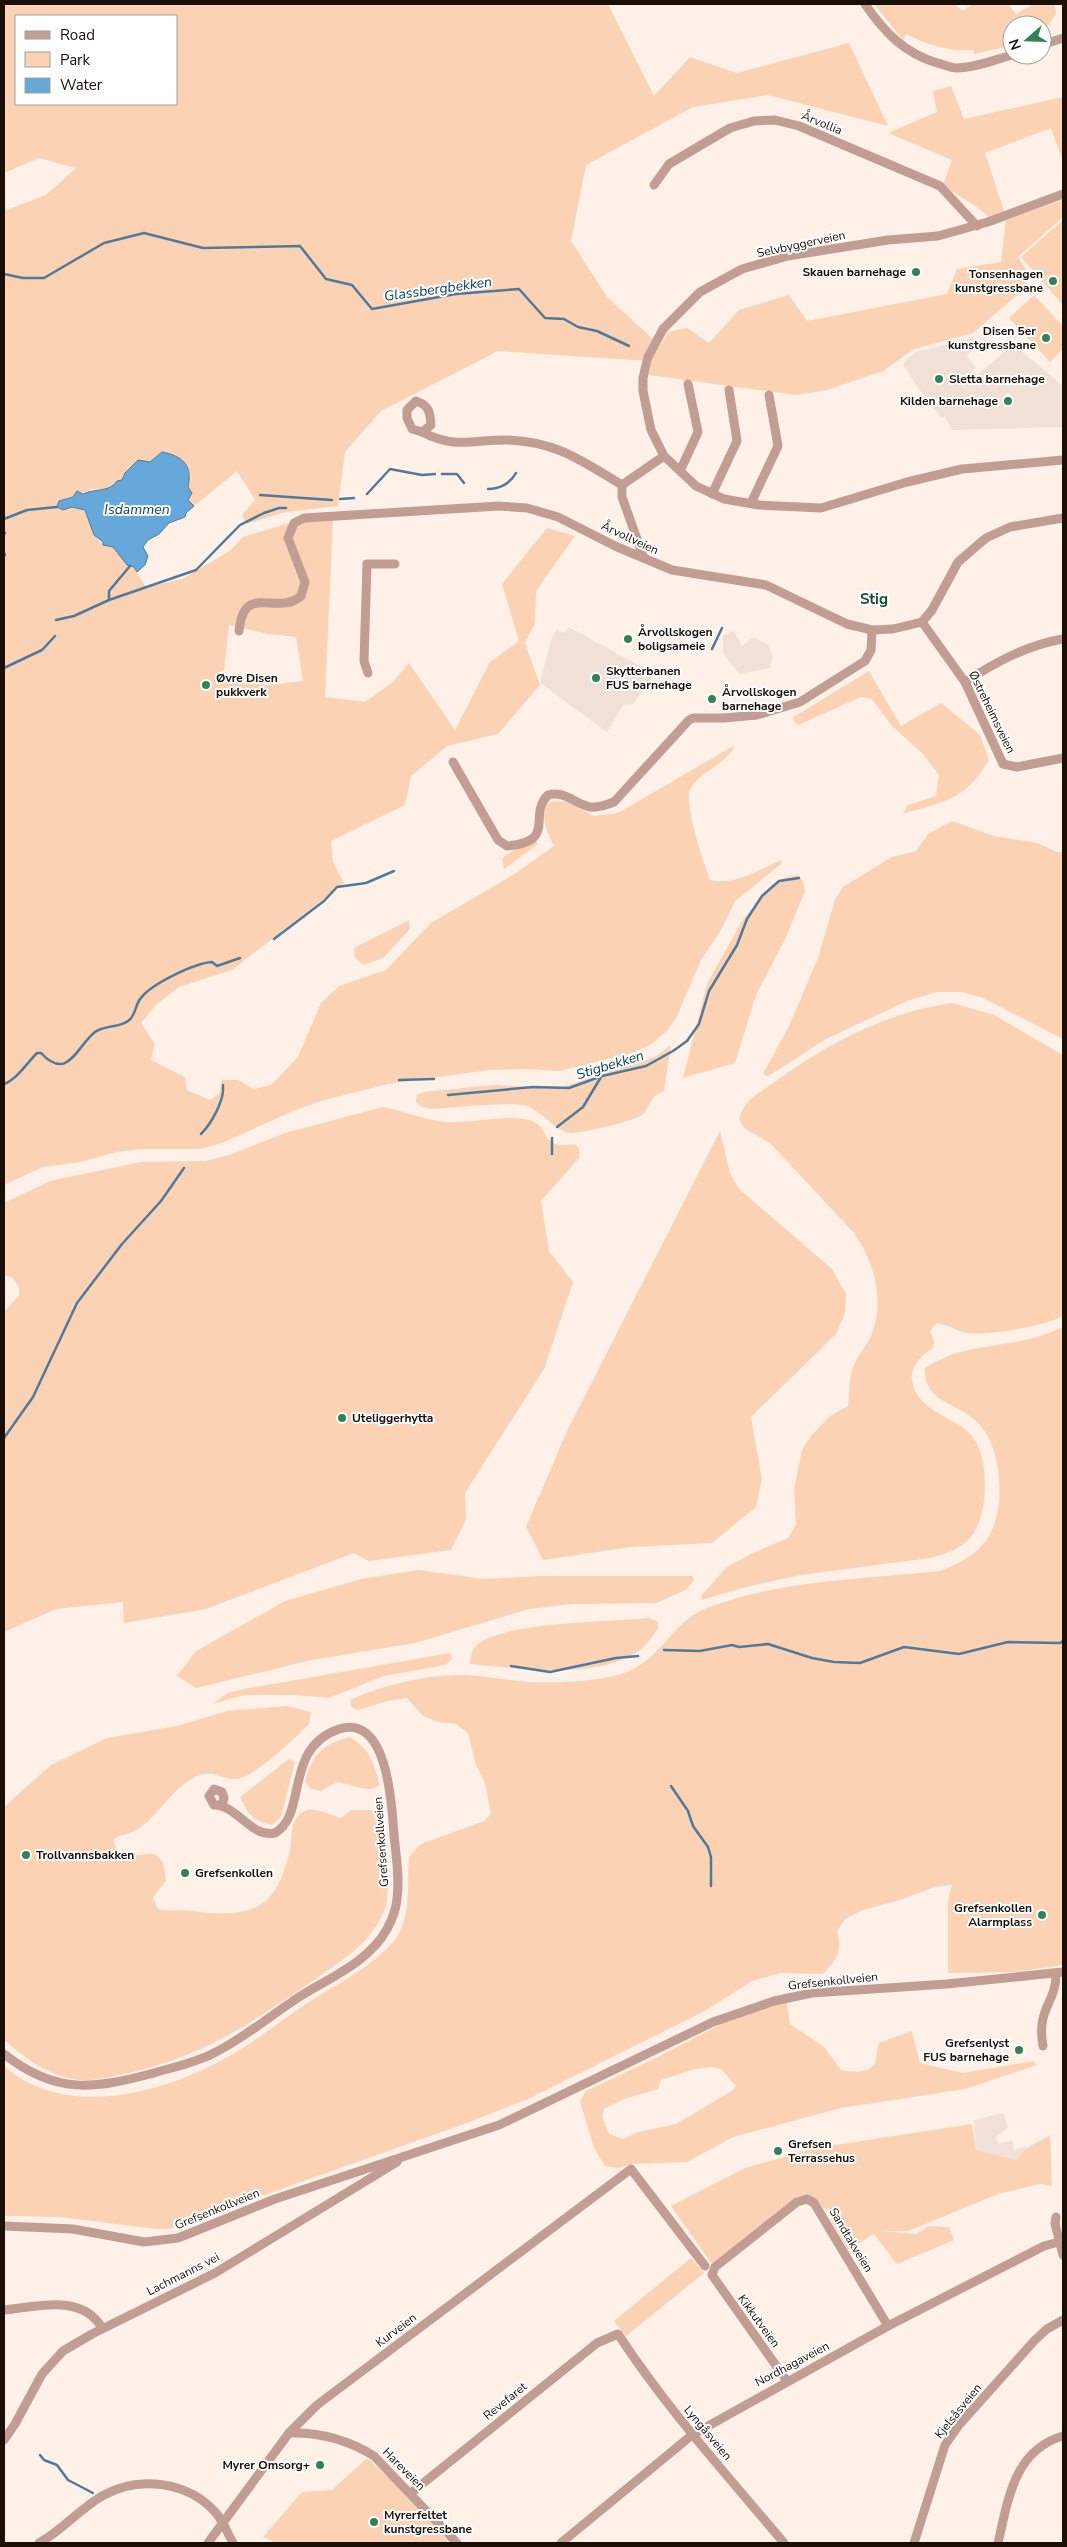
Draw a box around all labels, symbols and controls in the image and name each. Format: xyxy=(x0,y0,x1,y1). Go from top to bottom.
legend xyxy=(15,15,178,105)
north arrow xyxy=(1002,15,1052,65)
text: Road xyxy=(60,25,95,45)
text: N xyxy=(1005,36,1026,52)
text: Park xyxy=(60,50,90,70)
text: Water xyxy=(60,75,103,95)
street label: Årvollia xyxy=(799,108,845,138)
street label: Selvbyggerveien xyxy=(755,227,847,261)
place label: Skauen barnehage xyxy=(802,264,906,280)
marker: Skauen barnehage xyxy=(910,266,922,278)
place label: Tonsenhagen kunstgressbane xyxy=(955,266,1043,296)
water label: Glassbergbekken xyxy=(383,272,493,306)
marker: Tonsenhagen kunstgressbane xyxy=(1047,275,1059,287)
place label: Disen 5er kunstgressbane xyxy=(948,323,1036,353)
marker: Disen 5er kunstgressbane xyxy=(1040,332,1052,344)
place label: Sletta barnehage xyxy=(949,371,1045,387)
marker: Sletta barnehage xyxy=(933,373,945,385)
place label: Kilden barnehage xyxy=(900,393,998,409)
marker: Kilden barnehage xyxy=(1002,395,1014,407)
water label: Isdammen xyxy=(104,500,170,519)
street label: Årvollveien xyxy=(599,518,661,558)
district label: Stig xyxy=(860,589,888,609)
place label: Årvollskogen boligsameie xyxy=(638,624,713,654)
marker: Årvollskogen boligsameie xyxy=(622,633,634,645)
place label: Skytterbanen FUS barnehage xyxy=(606,663,692,693)
street label: Østreheimsveien xyxy=(965,668,1019,756)
place label: Øvre Disen pukkverk xyxy=(216,670,278,700)
marker: Skytterbanen FUS barnehage xyxy=(590,672,602,684)
marker: Øvre Disen pukkverk xyxy=(200,679,212,691)
place label: Årvollskogen barnehage xyxy=(722,684,797,714)
marker: Årvollskogen barnehage xyxy=(706,693,718,705)
water label: Stigbekken xyxy=(574,1046,646,1084)
place label: Uteliggerhytta xyxy=(352,1410,433,1426)
marker: Uteliggerhytta xyxy=(336,1412,348,1424)
street label: Grefsenkollveien xyxy=(370,1796,392,1888)
place label: Trollvannsbakken xyxy=(36,1847,134,1863)
marker: Trollvannsbakken xyxy=(20,1849,32,1861)
place label: Grefsenkollen xyxy=(195,1865,273,1881)
marker: Grefsenkollen xyxy=(179,1867,191,1879)
place label: Grefsenkollen Alarmplass xyxy=(954,1900,1032,1930)
marker: Grefsenkollen Alarmplass xyxy=(1036,1909,1048,1921)
street label: Grefsenkollveien xyxy=(787,1968,879,1994)
place label: Grefsenlyst FUS barnehage xyxy=(923,2035,1009,2065)
marker: Grefsenlyst FUS barnehage xyxy=(1013,2044,1025,2056)
place label: Grefsen Terrassehus xyxy=(788,2136,855,2166)
marker: Grefsen Terrassehus xyxy=(772,2145,784,2157)
street label: Grefsenkollveien xyxy=(172,2185,262,2233)
street label: Sandtakveien xyxy=(826,2205,876,2275)
street label: Lachmanns vei xyxy=(144,2249,222,2299)
street label: Kikkutveien xyxy=(734,2291,784,2351)
street label: Kurveien xyxy=(372,2309,420,2351)
street label: Nordhagaveien xyxy=(752,2338,832,2390)
street label: Revefaret xyxy=(480,2378,531,2424)
street label: Kjelsåsveien xyxy=(931,2380,985,2442)
street label: Lyngåsveien xyxy=(680,2402,736,2464)
street label: Hareveien xyxy=(379,2444,429,2494)
place label: Myrer Omsorg+ xyxy=(222,2457,310,2473)
marker: Myrer Omsorg+ xyxy=(314,2459,326,2471)
place label: Myrerfeltet kunstgressbane xyxy=(384,2507,473,2537)
marker: Myrerfeltet kunstgressbane xyxy=(368,2516,380,2528)

